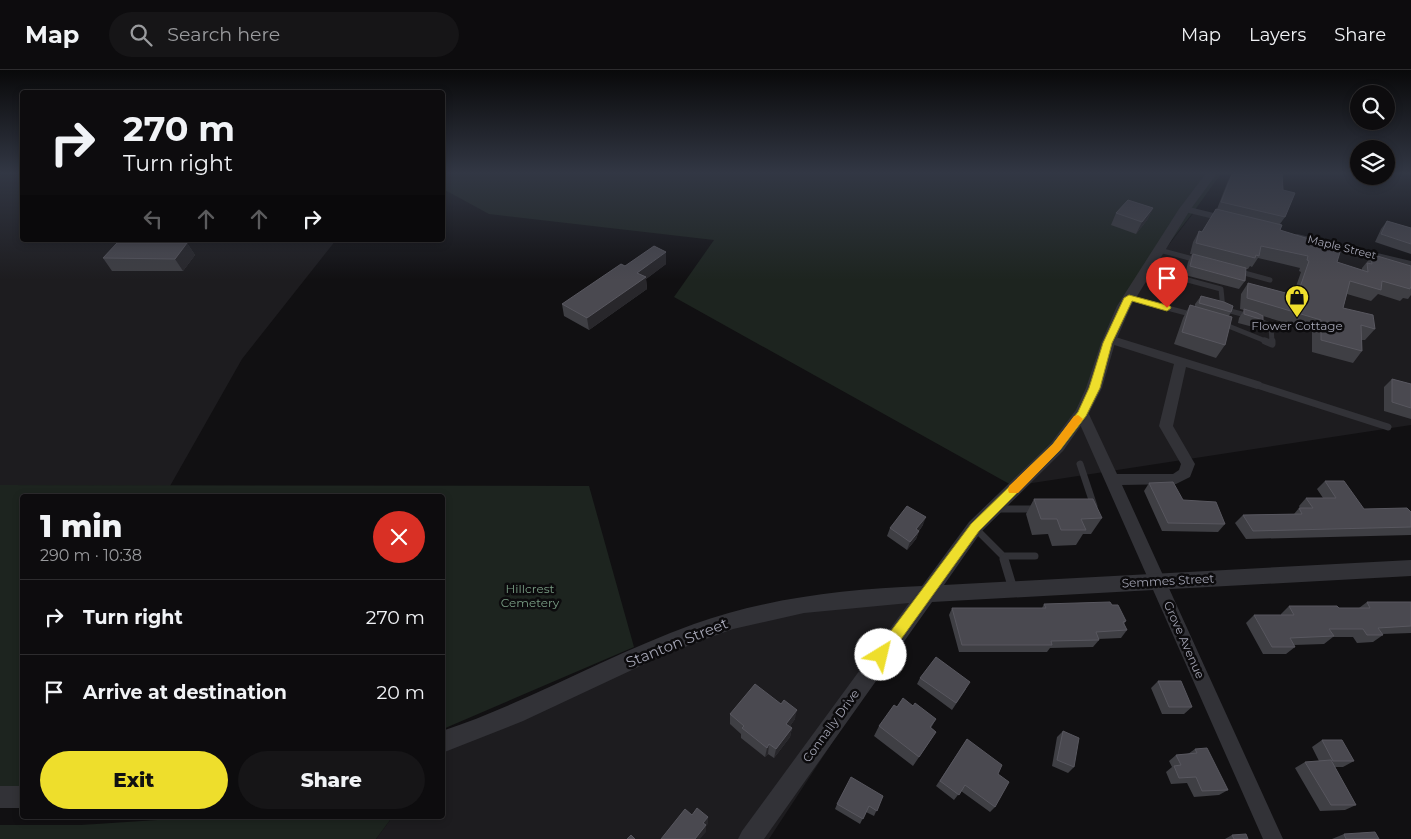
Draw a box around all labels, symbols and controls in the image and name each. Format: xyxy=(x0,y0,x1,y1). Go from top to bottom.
search box xyxy=(109,12,459,57)
text: Map xyxy=(25,20,79,49)
icon: search xyxy=(127,21,155,49)
text: Search here xyxy=(167,23,280,46)
text: Map xyxy=(1181,24,1221,46)
text: Layers xyxy=(1249,24,1306,46)
text: Share xyxy=(1334,24,1386,46)
map controls xyxy=(1350,85,1395,185)
button: search xyxy=(1350,85,1395,130)
text: 270 m xyxy=(123,107,235,150)
icon: right xyxy=(40,110,105,175)
button: layers xyxy=(1350,140,1395,185)
text: Turn right xyxy=(123,150,233,177)
icon: left xyxy=(139,205,167,233)
icon: ahead xyxy=(192,205,220,233)
icon: ahead xyxy=(245,205,273,233)
icon: right xyxy=(298,205,326,233)
street label: Maple Street xyxy=(1306,232,1378,262)
pin xyxy=(1146,257,1188,308)
icon: arrive xyxy=(1153,264,1181,292)
shop icon: Flower Cottage xyxy=(1284,284,1310,318)
place label: Flower Cottage xyxy=(1251,318,1343,333)
text: 1 min xyxy=(40,508,123,545)
button: close xyxy=(373,511,425,563)
text: 290 m · 10:38 xyxy=(40,546,142,565)
street label: Semmes Street xyxy=(1121,571,1215,590)
park label: Hillcrest Cemetery xyxy=(501,581,560,610)
street label: Grove Avenue xyxy=(1161,599,1208,681)
icon: right xyxy=(40,603,68,631)
text: Turn right xyxy=(83,606,183,629)
text: 270 m xyxy=(366,606,425,629)
street label: Stanton Street xyxy=(623,613,731,672)
position arrow xyxy=(854,628,906,680)
icon: arrive xyxy=(40,678,68,706)
text: Arrive at destination xyxy=(83,681,287,704)
text: 20 m xyxy=(377,681,425,704)
street label: Connally Drive xyxy=(799,686,862,765)
button: Exit xyxy=(40,751,228,809)
button: Share xyxy=(238,751,425,809)

